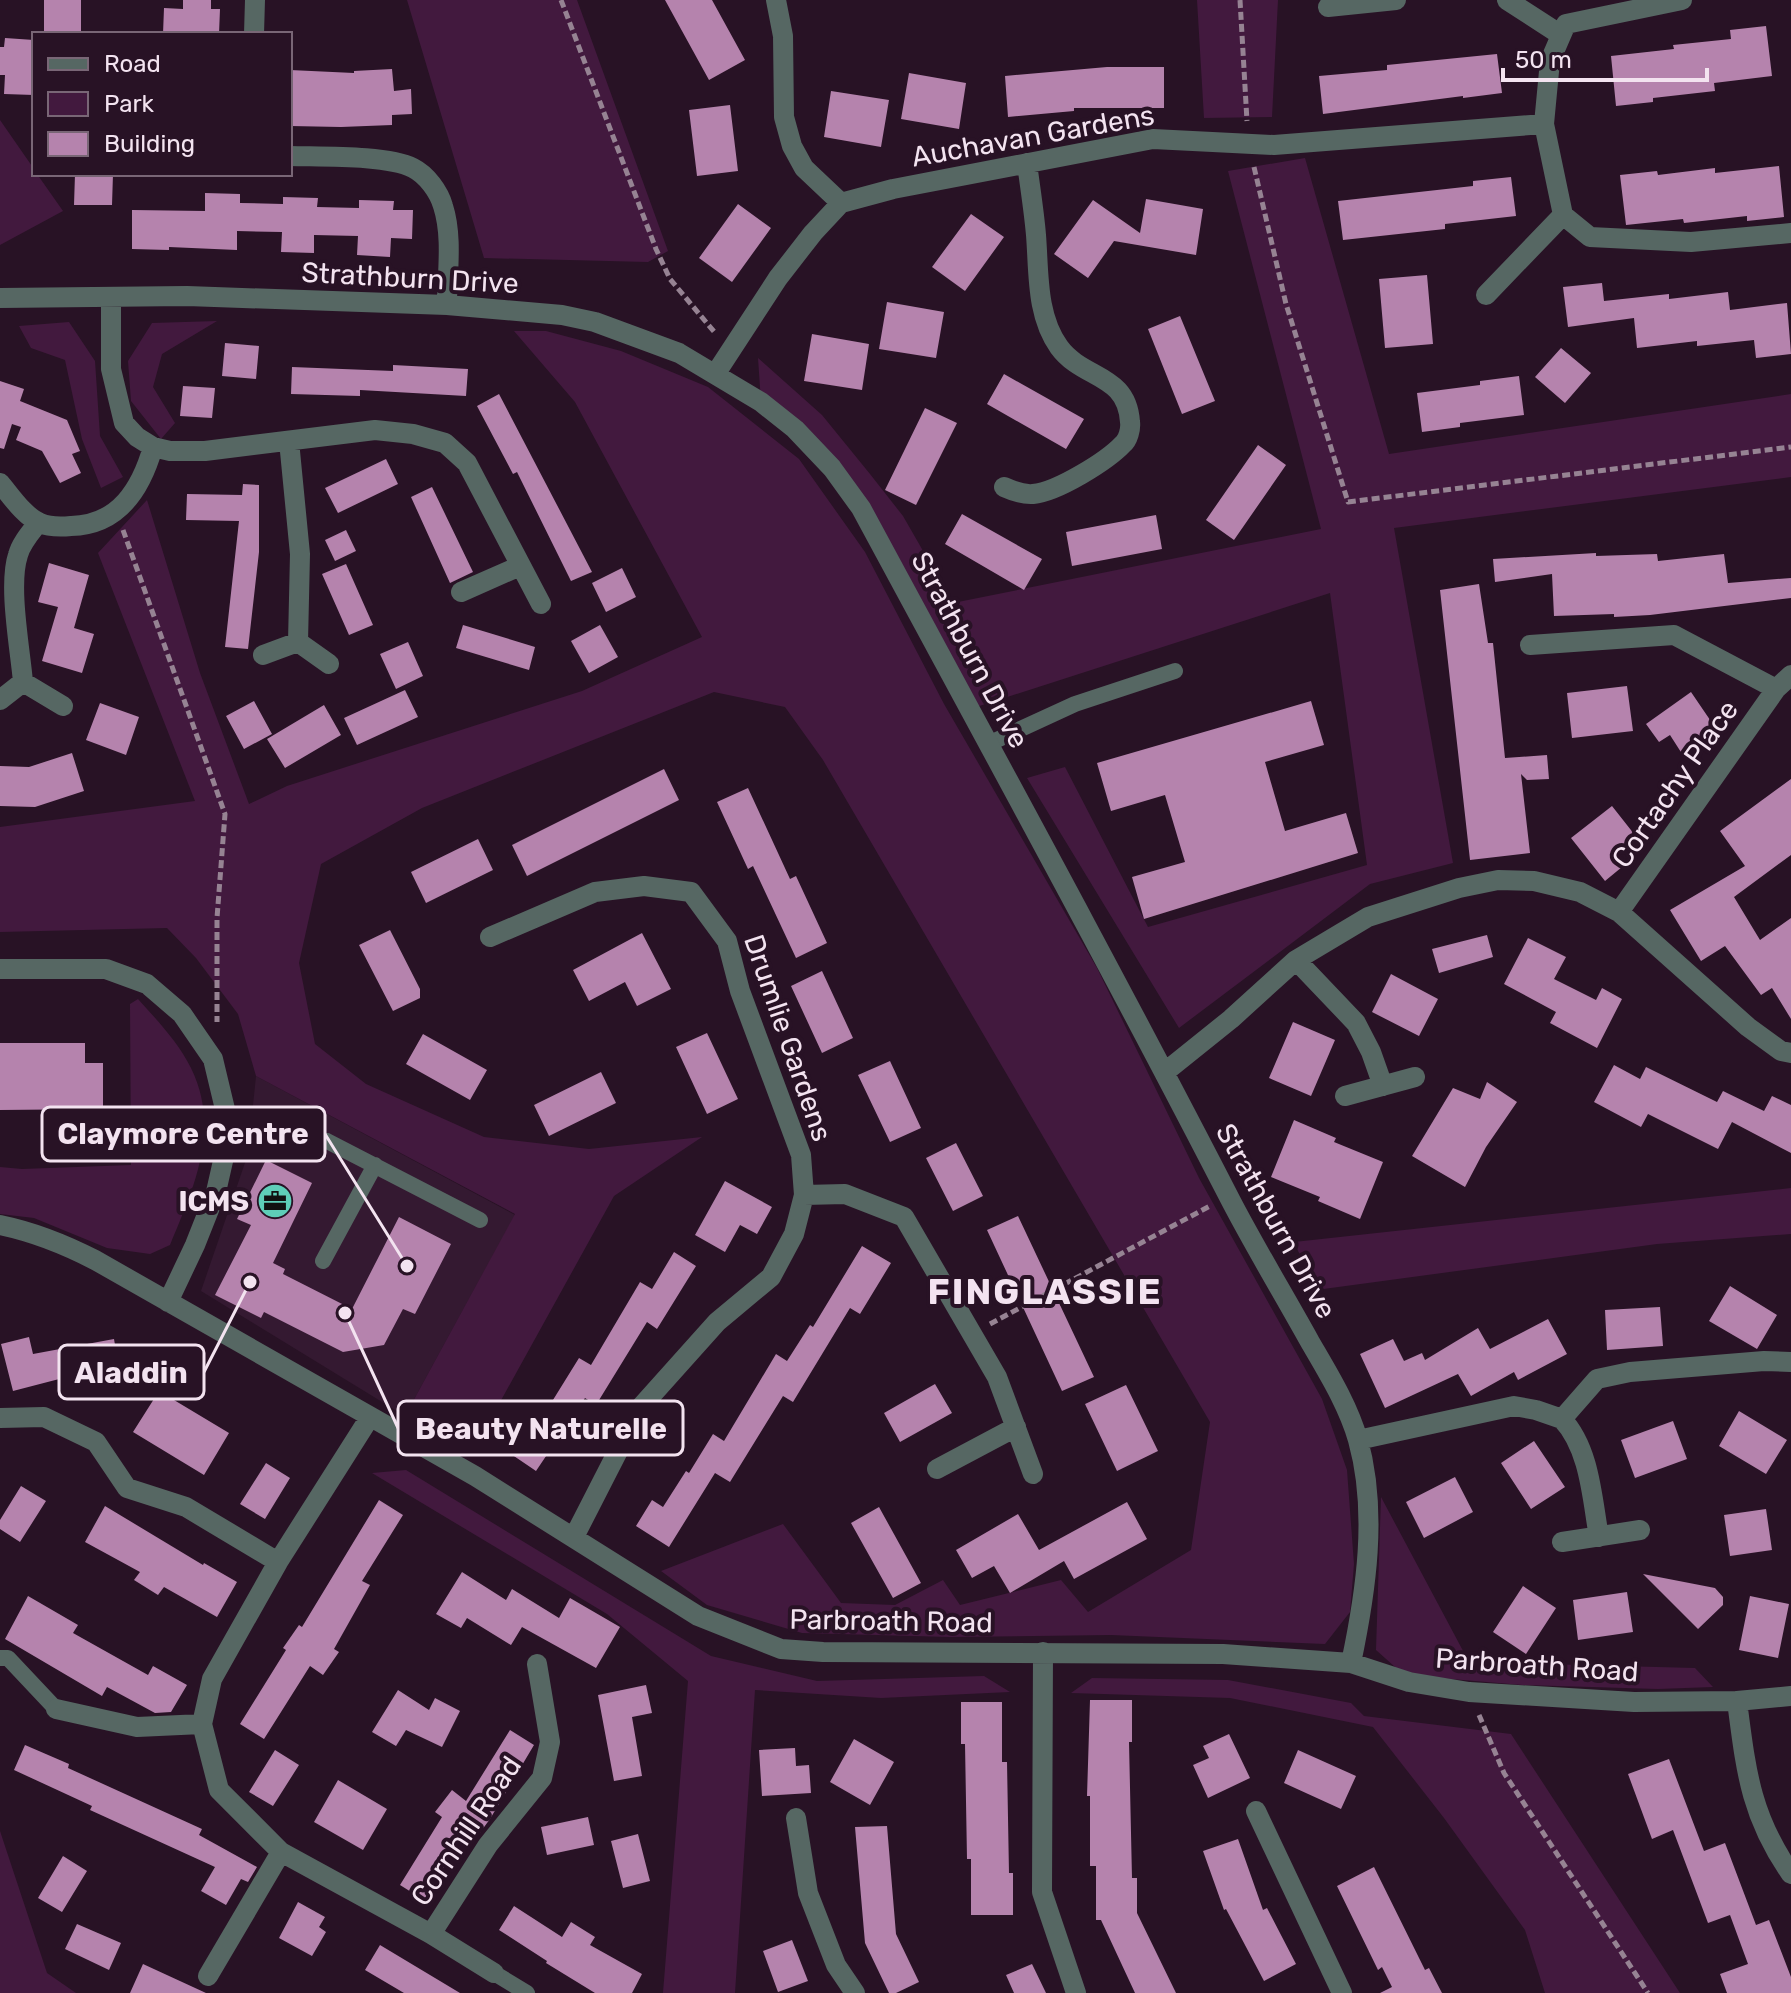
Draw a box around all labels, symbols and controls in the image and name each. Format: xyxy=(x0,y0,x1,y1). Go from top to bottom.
legend xyxy=(32,32,292,176)
scale bar xyxy=(1503,32,1707,82)
text: 50 m xyxy=(1515,46,1572,74)
text: Road xyxy=(104,50,161,78)
text: Park xyxy=(104,90,155,118)
street label: Auchavan Gardens xyxy=(909,98,1157,174)
text: Building xyxy=(104,130,195,158)
street label: Strathburn Drive xyxy=(301,256,519,300)
street label: Strathburn Drive xyxy=(904,546,1036,754)
street label: Cortachy Place xyxy=(1605,694,1745,874)
street label: Drumlie Gardens xyxy=(737,930,839,1146)
callout: Claymore Centre xyxy=(42,1107,325,1161)
text: Claymore Centre xyxy=(57,1116,309,1152)
street label: Strathburn Drive xyxy=(1209,1118,1343,1324)
office icon: ICMS xyxy=(256,1182,294,1220)
place label: ICMS xyxy=(179,1185,249,1218)
district label: FINGLASSIE xyxy=(927,1270,1163,1313)
callout: Aladdin xyxy=(59,1345,204,1399)
text: Aladdin xyxy=(74,1355,188,1391)
callout: Beauty Naturelle xyxy=(398,1401,683,1455)
text: Beauty Naturelle xyxy=(415,1411,667,1447)
street label: Parbroath Road xyxy=(789,1603,993,1639)
street label: Parbroath Road xyxy=(1434,1641,1640,1689)
street label: Cornhill Road xyxy=(404,1750,528,1912)

